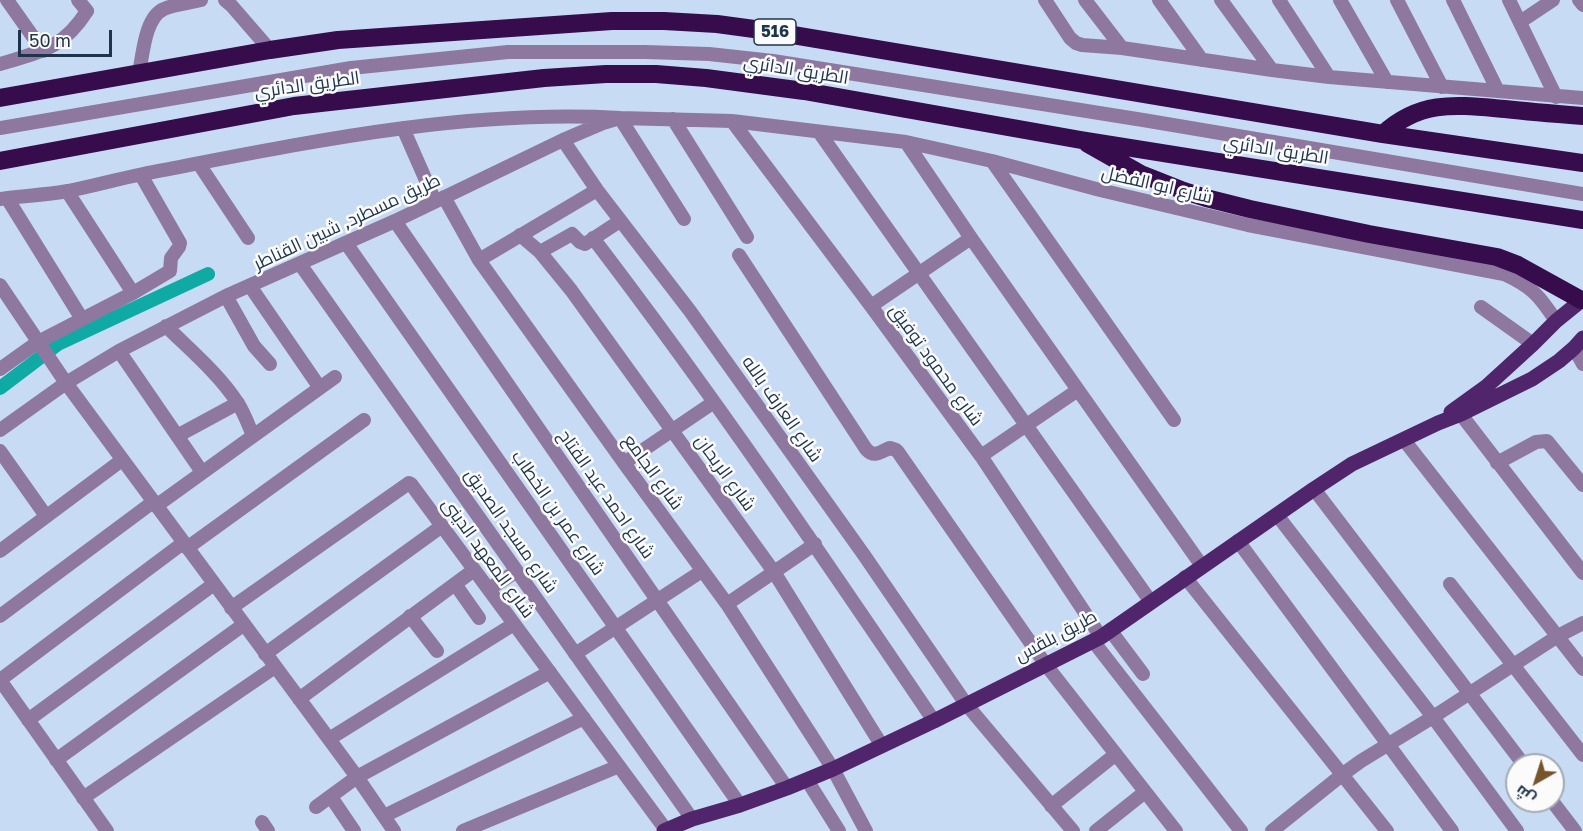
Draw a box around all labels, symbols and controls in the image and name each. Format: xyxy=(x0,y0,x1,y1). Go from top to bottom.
scale bar xyxy=(21,18,116,56)
road number: 516 xyxy=(754,19,796,45)
text: 50 m xyxy=(29,29,71,51)
street label: الطريق الدائري xyxy=(742,51,850,89)
street label: الطريق الدائري xyxy=(253,67,361,103)
street label: الطريق الدائري xyxy=(1222,131,1330,169)
street label: شارع ابو الفضل xyxy=(1099,162,1215,208)
street label: طريق مسطرد, شبين القناطر xyxy=(250,169,444,275)
street label: شارع محمود توفيق xyxy=(885,300,987,430)
street label: شارع العارف بالله xyxy=(737,352,827,466)
street label: شارع احمد عبد الفتاح xyxy=(553,425,659,563)
street label: شارع الجامع xyxy=(618,430,688,514)
street label: شارع الريحان xyxy=(690,431,760,515)
street label: شارع عمر بن الخطاب xyxy=(507,446,609,580)
street label: شارع مسجد الصديق xyxy=(460,465,562,597)
street label: شارع المعهد الدينى xyxy=(437,494,539,622)
street label: طريق بلقس xyxy=(1011,605,1101,667)
north arrow xyxy=(1505,753,1565,813)
text: ش xyxy=(1511,781,1539,810)

